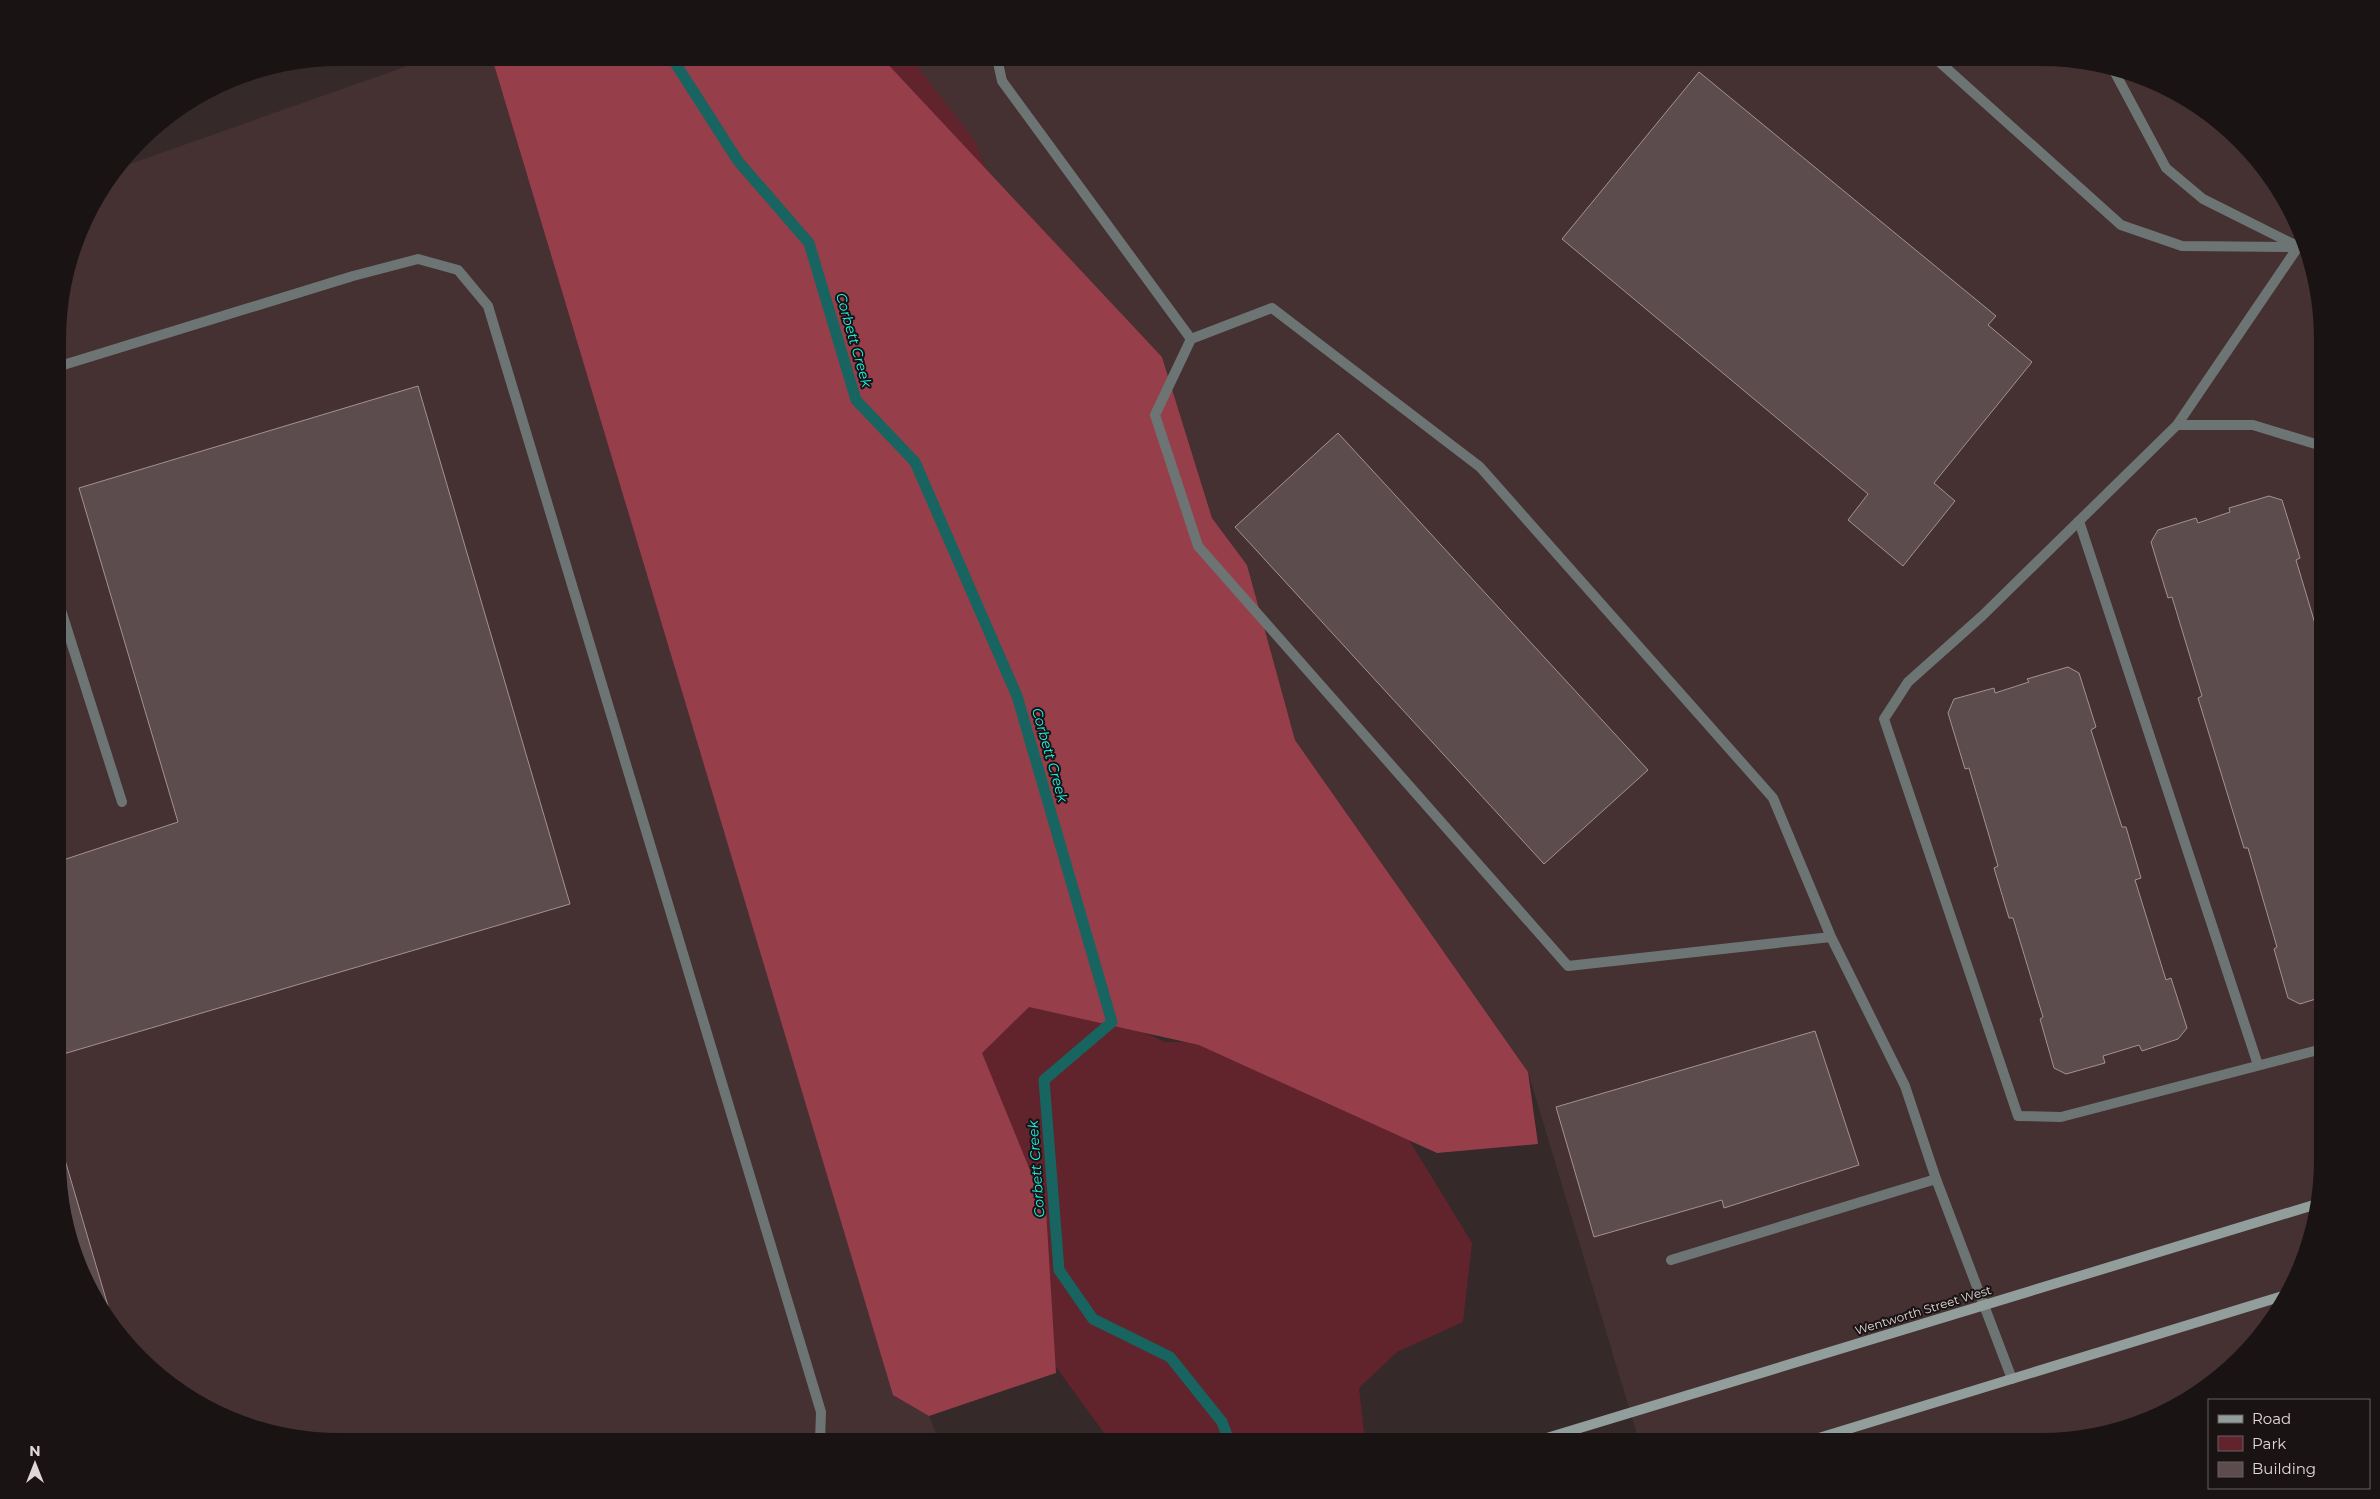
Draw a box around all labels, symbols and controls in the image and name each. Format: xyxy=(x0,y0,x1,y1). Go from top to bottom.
water label: Corbett Creek xyxy=(832,291,876,390)
water label: Corbett Creek xyxy=(1028,706,1072,805)
water label: Corbett Creek xyxy=(1024,1119,1048,1218)
street label: Wentworth Street West xyxy=(1853,1282,1993,1338)
legend xyxy=(2208,1399,2370,1489)
text: Road xyxy=(2252,1409,2291,1428)
text: Park xyxy=(2252,1434,2286,1453)
north arrow xyxy=(10,1439,60,1489)
text: N xyxy=(29,1442,41,1460)
text: Building xyxy=(2252,1459,2316,1478)

